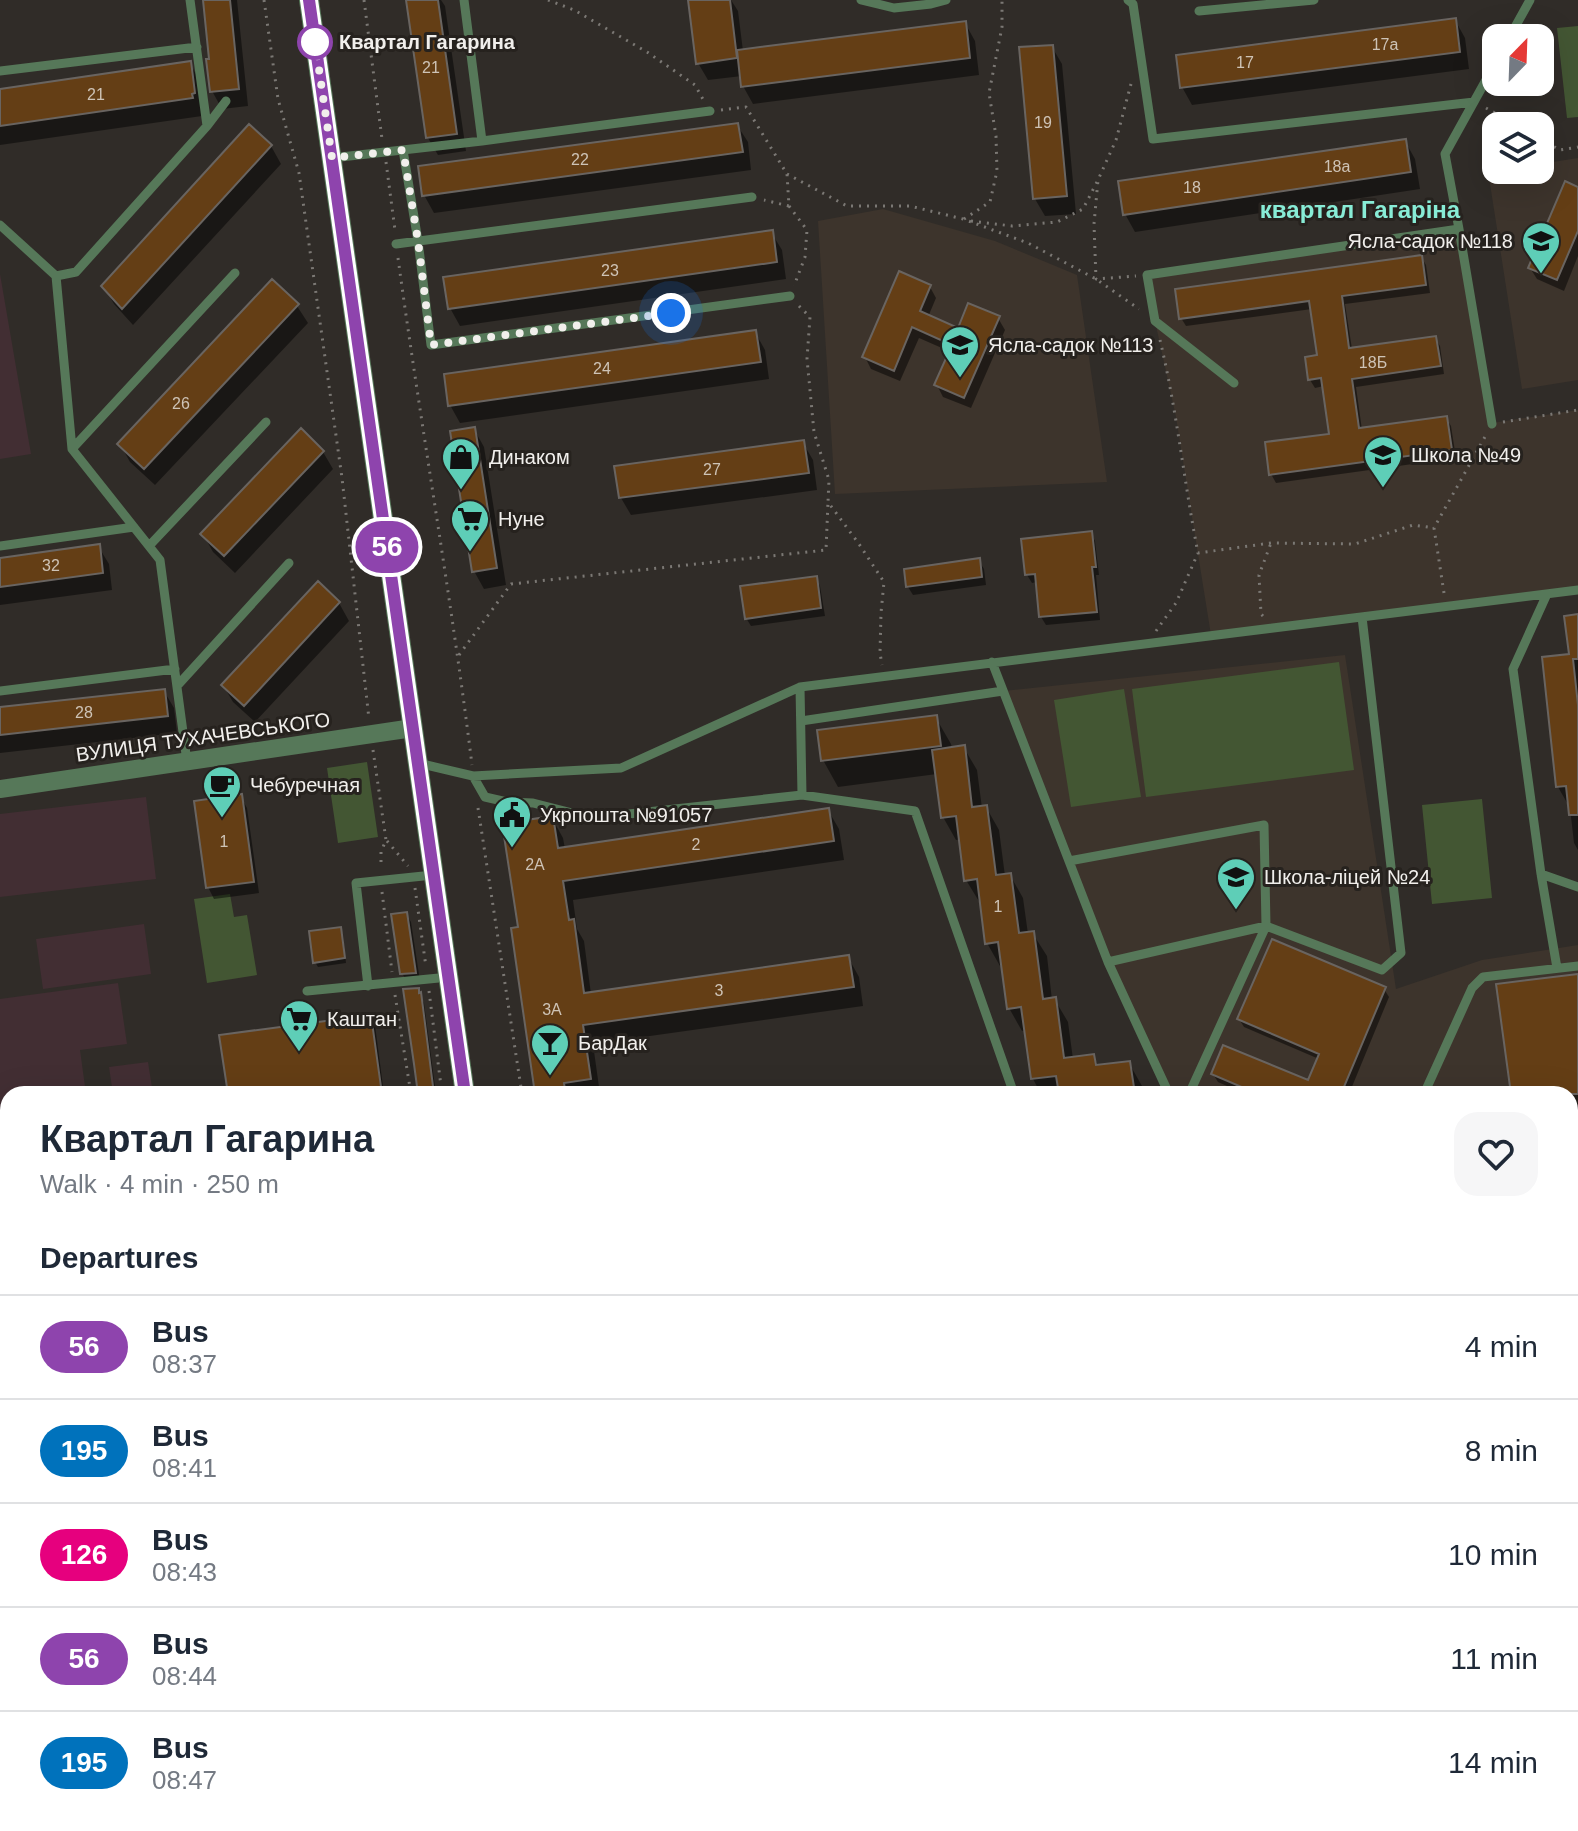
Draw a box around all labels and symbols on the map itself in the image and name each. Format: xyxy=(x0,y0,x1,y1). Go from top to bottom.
north arrow xyxy=(1482,24,1554,96)
marker: Квартал Гагарина xyxy=(298,25,332,59)
place label: Квартал Гагарина xyxy=(339,31,516,53)
house number: 17а xyxy=(1372,36,1398,53)
house number: 17 xyxy=(1236,54,1254,71)
house number: 21 xyxy=(422,59,440,76)
house number: 21 xyxy=(87,86,105,103)
house number: 19 xyxy=(1034,114,1052,131)
house number: 22 xyxy=(571,151,589,168)
house number: 18а xyxy=(1324,158,1350,175)
house number: 18 xyxy=(1183,179,1201,196)
district label: квартал Гагаріна xyxy=(1260,196,1461,223)
school or university icon: Ясла-садок №118 xyxy=(1520,220,1562,275)
place label: Ясла-садок №118 xyxy=(1348,230,1513,252)
house number: 23 xyxy=(601,262,619,279)
your location xyxy=(651,293,691,333)
school or university icon: Ясла-садок №113 xyxy=(939,324,981,379)
place label: Ясла-садок №113 xyxy=(988,334,1153,356)
house number: 18Б xyxy=(1359,354,1387,371)
house number: 24 xyxy=(593,360,611,377)
house number: 26 xyxy=(172,395,190,412)
school or university icon: Школа №49 xyxy=(1362,434,1404,489)
shop icon: Динаком xyxy=(440,436,482,491)
place label: Школа №49 xyxy=(1411,444,1521,466)
place label: Динаком xyxy=(489,446,570,468)
house number: 27 xyxy=(703,461,721,478)
supermarket icon: Нуне xyxy=(449,498,491,553)
place label: Нуне xyxy=(498,508,545,530)
line badge: 56 xyxy=(351,521,423,573)
house number: 32 xyxy=(42,557,60,574)
house number: 28 xyxy=(75,704,93,721)
street label: ВУЛИЦЯ ТУХАЧЕВСЬКОГО xyxy=(75,708,331,766)
cafe icon: Чебуречная xyxy=(201,764,243,819)
place label: Чебуречная xyxy=(250,774,360,796)
public building icon: Укрпошта №91057 xyxy=(491,794,533,849)
place label: Укрпошта №91057 xyxy=(540,804,712,826)
house number: 1 xyxy=(220,833,229,850)
house number: 2 xyxy=(692,836,701,853)
house number: 2А xyxy=(525,856,545,873)
school or university icon: Школа-ліцей №24 xyxy=(1215,856,1257,911)
place label: Школа-ліцей №24 xyxy=(1264,866,1430,888)
house number: 1 xyxy=(994,898,1003,915)
house number: 3 xyxy=(715,982,724,999)
supermarket icon: Каштан xyxy=(278,998,320,1053)
house number: 3А xyxy=(542,1001,562,1018)
place label: Каштан xyxy=(327,1008,397,1030)
bar icon: БарДак xyxy=(529,1022,571,1077)
place label: БарДак xyxy=(578,1032,647,1054)

